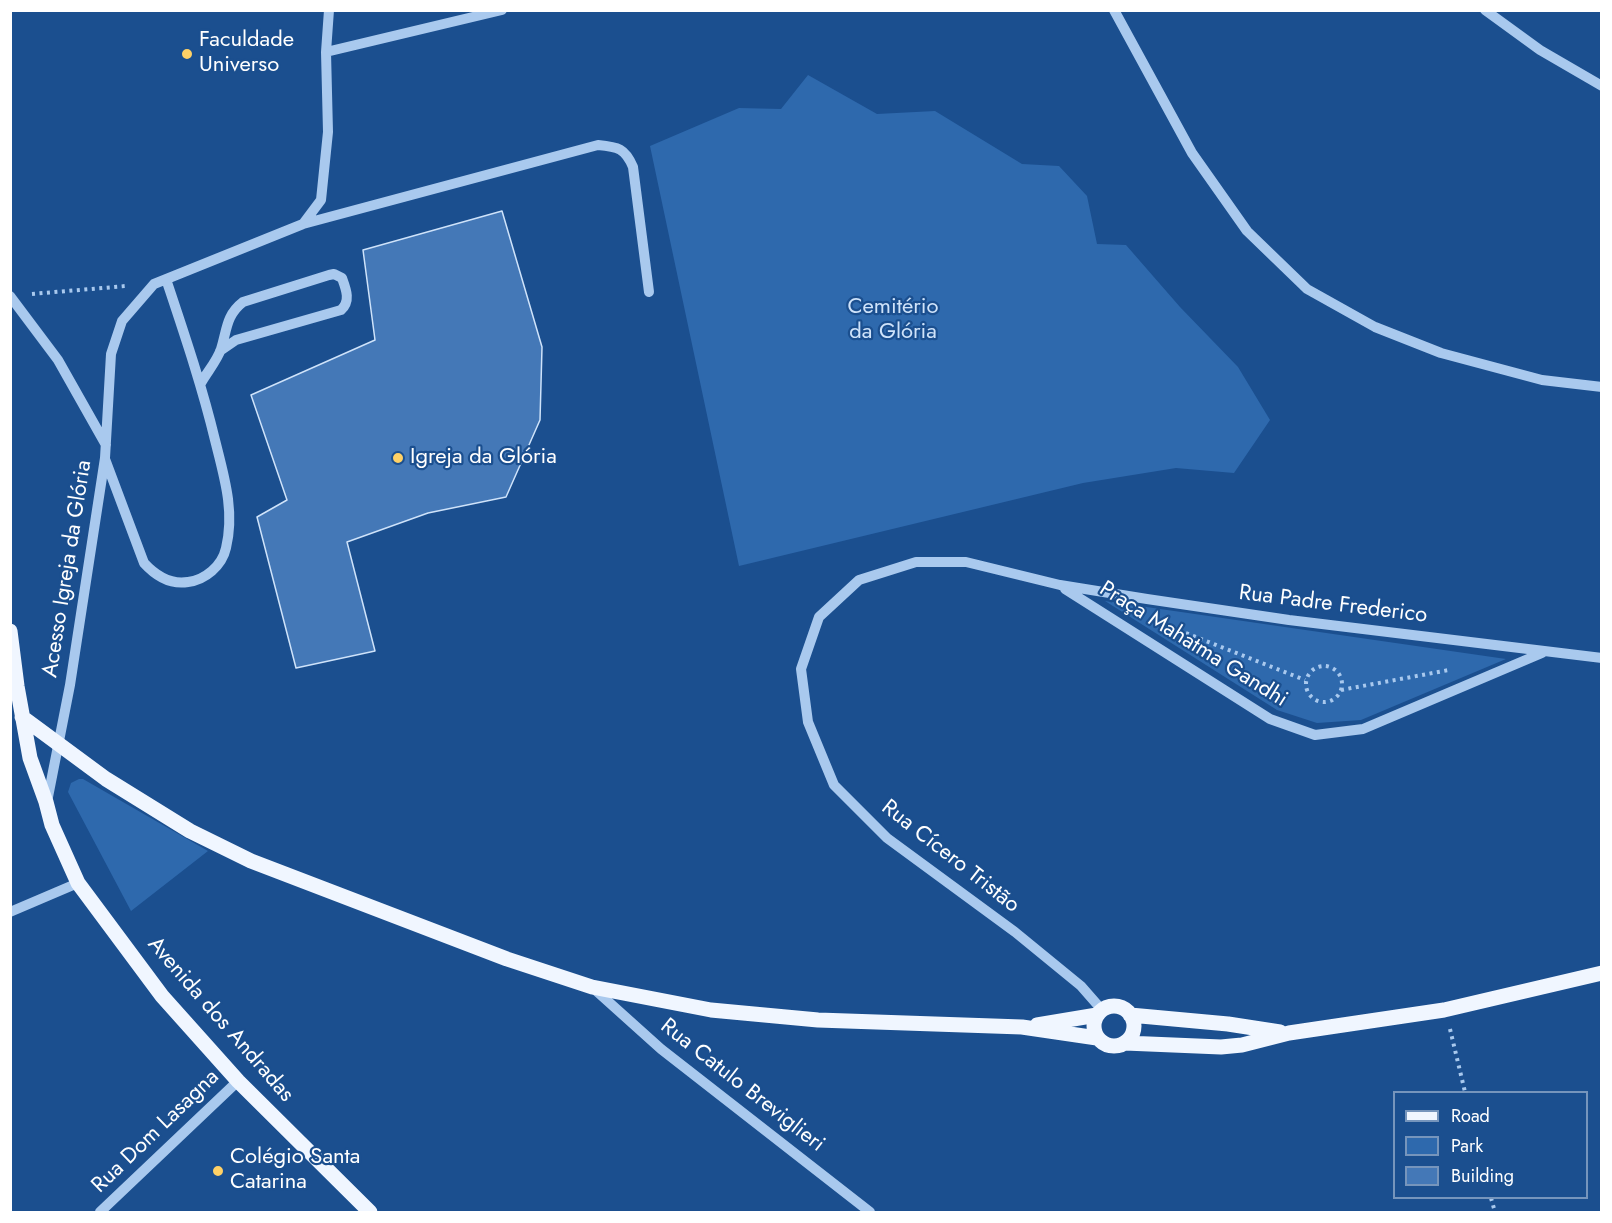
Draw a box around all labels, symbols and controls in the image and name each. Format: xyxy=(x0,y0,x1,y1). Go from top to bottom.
place label: Faculdade Universo xyxy=(199,28,294,80)
marker: Faculdade Universo xyxy=(180,47,194,61)
park label: Cemitério da Glória xyxy=(847,295,939,346)
place label: Igreja da Glória xyxy=(410,445,557,471)
marker: Igreja da Glória xyxy=(391,451,405,465)
street label: Acesso Igreja da Glória xyxy=(38,459,98,679)
street label: Praça Mahatma Gandhi xyxy=(1094,576,1292,714)
street label: Rua Padre Frederico xyxy=(1237,580,1429,630)
street label: Rua Cícero Tristão xyxy=(876,795,1024,919)
street label: Avenida dos Andradas xyxy=(141,932,299,1108)
street label: Rua Catulo Breviglieri xyxy=(655,1014,829,1158)
street label: Rua Dom Lasagna xyxy=(87,1065,225,1199)
legend xyxy=(1393,1091,1588,1199)
text: Road xyxy=(1451,1103,1490,1129)
text: Park xyxy=(1451,1133,1483,1159)
place label: Colégio Santa Catarina xyxy=(230,1145,360,1196)
text: Building xyxy=(1451,1163,1514,1189)
marker: Colégio Santa Catarina xyxy=(211,1164,225,1178)

